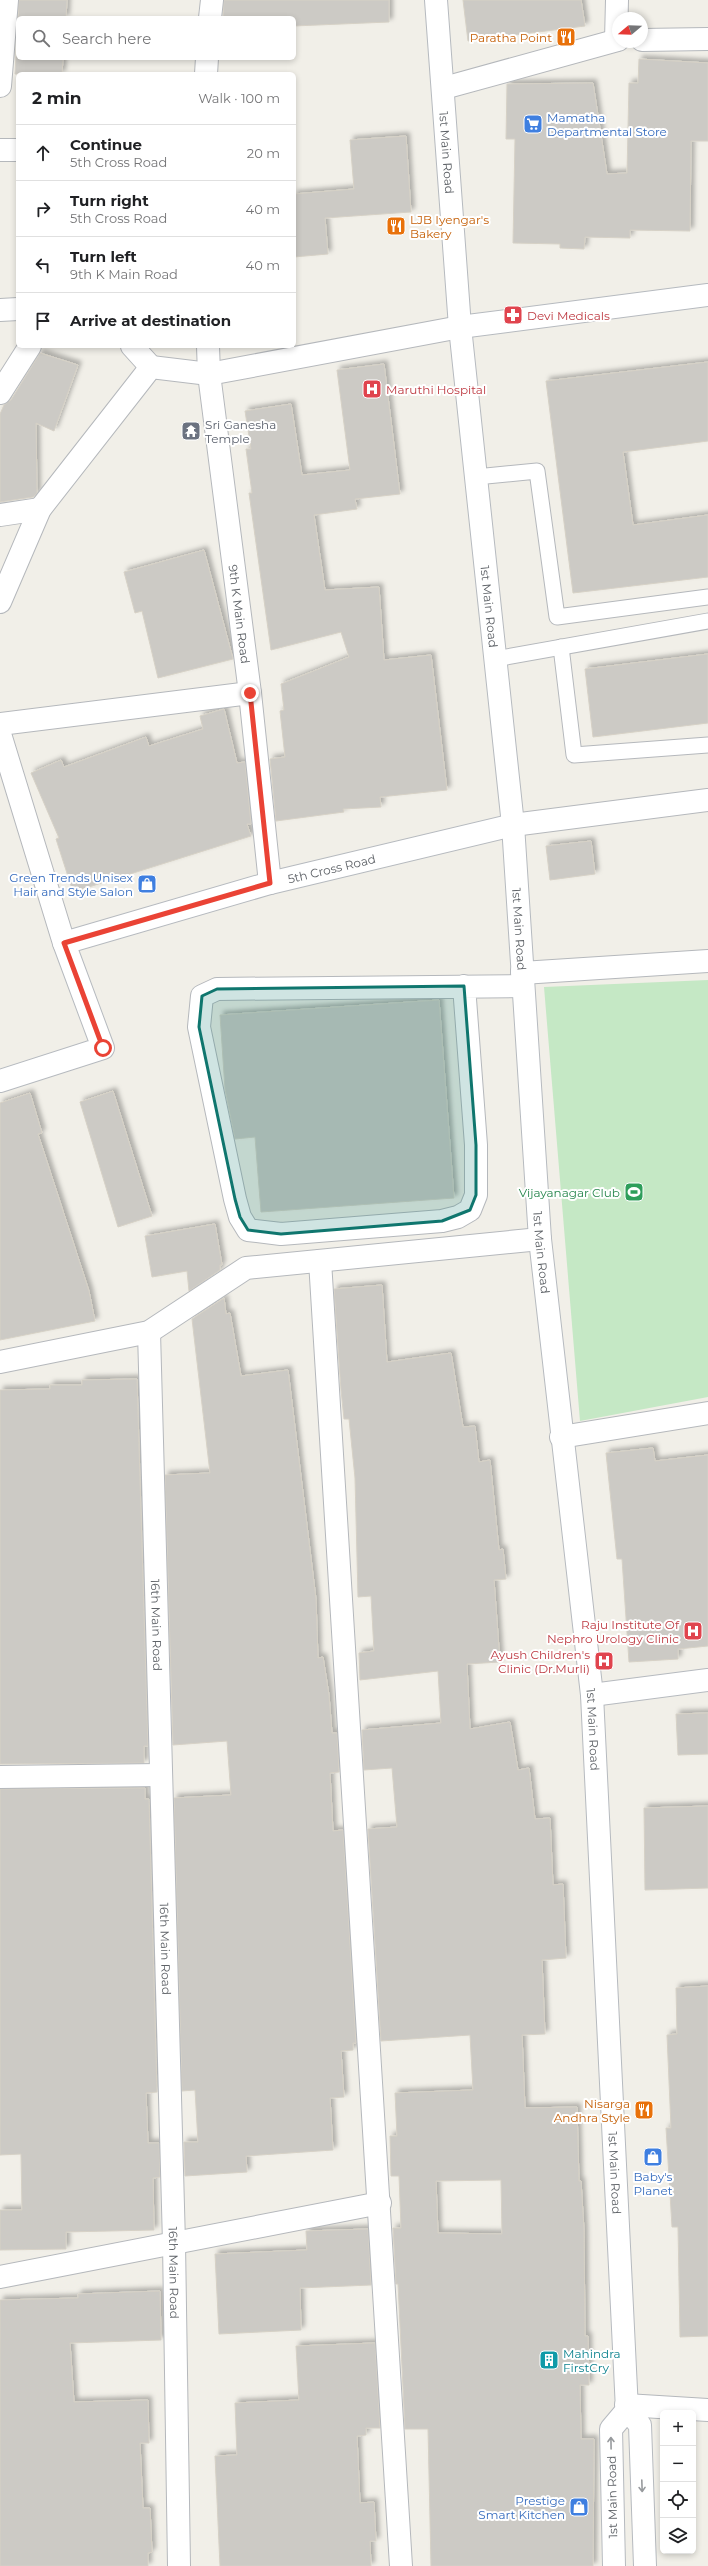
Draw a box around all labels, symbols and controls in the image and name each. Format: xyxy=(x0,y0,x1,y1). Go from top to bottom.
north arrow xyxy=(612,12,648,48)
search box xyxy=(16,16,296,60)
restaurant icon: Paratha Point xyxy=(555,26,577,48)
icon: search xyxy=(30,27,52,49)
text: Search here xyxy=(62,29,151,48)
place label: Paratha Point xyxy=(470,30,552,45)
text: 2 min xyxy=(32,88,82,108)
text: Walk · 100 m xyxy=(198,90,280,106)
place label: Mamatha Departmental Store xyxy=(547,110,667,139)
street label: 1st Main Road xyxy=(437,111,458,194)
supermarket icon: Mamatha Departmental Store xyxy=(522,113,544,135)
text: Continue xyxy=(70,135,142,154)
icon: ahead xyxy=(32,142,54,164)
text: 20 m xyxy=(247,145,280,161)
text: 5th Cross Road xyxy=(70,154,167,170)
text: Turn right xyxy=(70,191,149,210)
icon: right xyxy=(32,198,54,220)
text: 40 m xyxy=(246,201,280,217)
text: 5th Cross Road xyxy=(70,210,167,226)
place label: LJB Iyengar's Bakery xyxy=(410,212,489,241)
restaurant icon: LJB Iyengar's Bakery xyxy=(385,215,407,237)
text: Turn left xyxy=(70,247,137,266)
icon: left xyxy=(32,254,54,276)
text: 40 m xyxy=(246,257,280,273)
text: 9th K Main Road xyxy=(70,266,178,282)
pharmacy icon: Devi Medicals xyxy=(502,304,524,326)
place label: Devi Medicals xyxy=(527,308,610,323)
icon: arrive xyxy=(32,310,54,332)
text: Arrive at destination xyxy=(70,311,231,330)
hospital icon: Maruthi Hospital xyxy=(361,378,383,400)
place label: Maruthi Hospital xyxy=(386,382,486,397)
place label: Sri Ganesha Temple xyxy=(205,417,276,446)
temple icon: Sri Ganesha Temple xyxy=(180,420,202,442)
street label: 9th K Main Road xyxy=(226,564,254,664)
street label: 1st Main Road xyxy=(478,565,502,648)
route end xyxy=(241,684,259,702)
street label: 5th Cross Road xyxy=(286,851,377,886)
place label: Green Trends Unisex Hair and Style Salon xyxy=(9,870,134,899)
shop icon: Green Trends Unisex Hair and Style Salon xyxy=(136,873,158,895)
street label: 1st Main Road xyxy=(510,887,530,971)
route start xyxy=(94,1039,112,1057)
sports icon: Vijayanagar Club xyxy=(623,1181,645,1203)
place label: Vijayanagar Club xyxy=(519,1185,620,1200)
street label: 1st Main Road xyxy=(531,1211,554,1294)
street label: 16th Main Road xyxy=(148,1579,166,1671)
place label: Raju Institute Of Nephro Urology Clinic xyxy=(547,1617,680,1646)
hospital icon: Raju Institute Of Nephro Urology Clinic xyxy=(682,1620,704,1642)
place label: Ayush Children's Clinic (Dr.Murli) xyxy=(490,1647,590,1676)
hospital icon: Ayush Children's Clinic (Dr.Murli) xyxy=(593,1650,615,1672)
street label: 1st Main Road xyxy=(584,1687,603,1771)
street label: 16th Main Road xyxy=(157,1902,175,1995)
place label: Nisarga Andhra Style xyxy=(554,2096,630,2125)
restaurant icon: Nisarga Andhra Style xyxy=(633,2099,655,2121)
street label: 1st Main Road xyxy=(606,2131,625,2215)
shop icon: Baby's Planet xyxy=(642,2146,664,2168)
place label: Baby's Planet xyxy=(633,2169,673,2198)
street label: 16th Main Road xyxy=(166,2226,183,2319)
place label: Mahindra FirstCry xyxy=(563,2346,621,2375)
building icon: Mahindra FirstCry xyxy=(538,2349,560,2371)
map controls xyxy=(660,2410,696,2554)
button: + xyxy=(660,2410,696,2446)
one-way arrow xyxy=(607,2437,615,2450)
button: − xyxy=(660,2446,696,2482)
street label: 1st Main Road xyxy=(604,2456,620,2538)
one-way arrow xyxy=(638,2479,646,2492)
button: locate xyxy=(660,2482,696,2518)
place label: Prestige Smart Kitchen xyxy=(478,2493,565,2522)
shop icon: Prestige Smart Kitchen xyxy=(568,2496,590,2518)
button: layers xyxy=(660,2518,696,2554)

